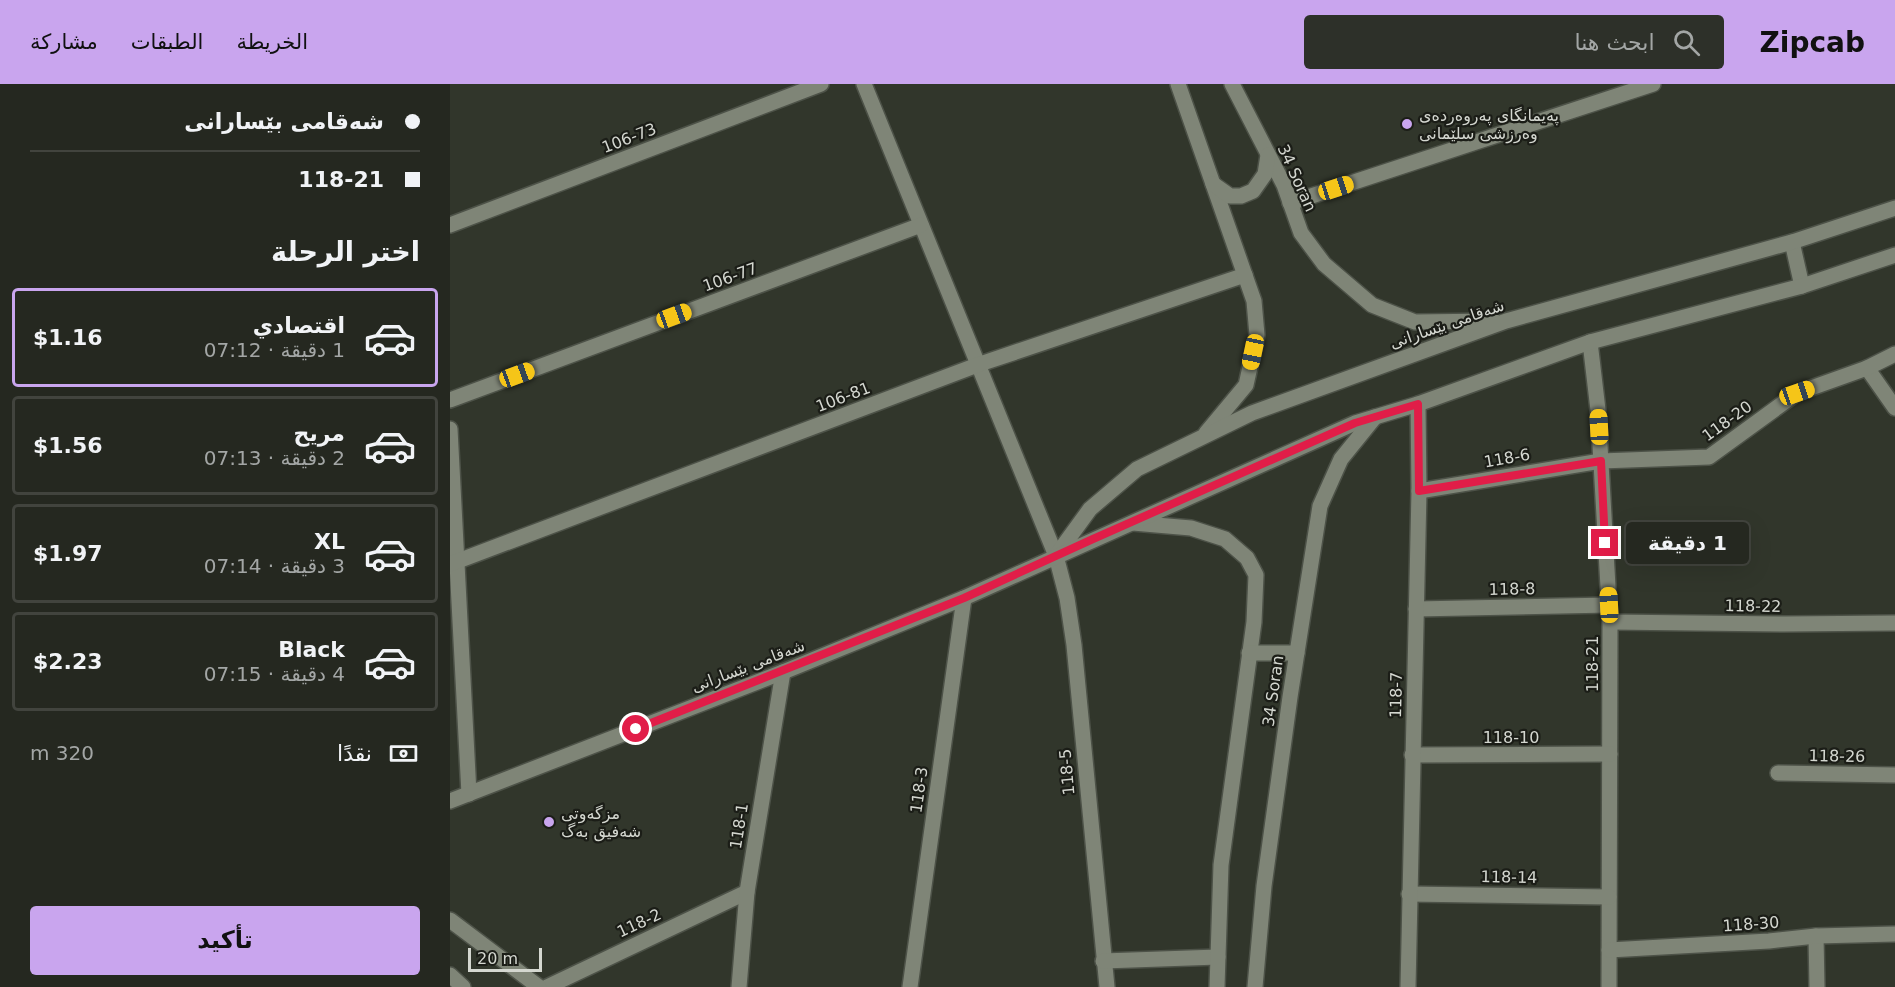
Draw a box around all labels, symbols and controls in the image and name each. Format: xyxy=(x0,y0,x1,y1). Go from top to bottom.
search box xyxy=(1304,15,1724,69)
icon: search xyxy=(1670,26,1703,59)
text: Zipcab xyxy=(1760,26,1865,59)
text: مشاركة xyxy=(30,30,98,54)
text: الطبقات xyxy=(131,30,203,54)
text: الخريطة xyxy=(236,30,308,54)
text: ابحث هنا xyxy=(1575,30,1655,55)
place label: پەیمانگای پەروەردەی وەرزشی سلێمانی xyxy=(1419,106,1559,144)
text: شەقامی بێسارانی xyxy=(184,109,384,134)
marker: پەیمانگای پەروەردەی وەرزشی سلێمانی xyxy=(1400,117,1414,131)
street label: 106-73 xyxy=(599,119,659,157)
street label: 34 Soran xyxy=(1274,141,1320,215)
text: 118-21 xyxy=(298,167,384,192)
car xyxy=(1316,174,1356,202)
text: اختر الرحلة xyxy=(271,236,420,267)
street label: 106-77 xyxy=(700,258,760,296)
street label: شەقامی بێسارانی xyxy=(1387,296,1507,353)
car xyxy=(654,301,694,331)
icon: car xyxy=(363,311,417,365)
text: اقتصادي xyxy=(253,313,345,338)
text: $1.16 xyxy=(33,325,103,350)
car xyxy=(1240,333,1266,371)
text: 1 دقيقة · 07:12 xyxy=(204,338,345,362)
car xyxy=(497,360,537,390)
street label: 106-81 xyxy=(813,378,873,416)
car xyxy=(1777,379,1817,407)
street label: 118-20 xyxy=(1698,397,1756,445)
car xyxy=(1589,409,1609,445)
icon: car xyxy=(363,419,417,473)
text: مريح xyxy=(294,421,345,446)
text: $1.56 xyxy=(33,433,103,458)
street label: 118-6 xyxy=(1482,445,1532,471)
text: 2 دقيقة · 07:13 xyxy=(204,446,345,470)
callout: 1 دقيقة xyxy=(1626,522,1749,564)
icon: car xyxy=(363,527,417,581)
text: XL xyxy=(314,529,345,554)
route end xyxy=(1591,529,1618,556)
text: 1 دقيقة xyxy=(1648,531,1727,555)
text: $1.97 xyxy=(33,541,103,566)
text: 3 دقيقة · 07:14 xyxy=(204,554,345,578)
street label: 118-8 xyxy=(1489,579,1535,599)
car xyxy=(1599,587,1619,623)
street label: 118-22 xyxy=(1725,596,1781,616)
icon: car xyxy=(363,635,417,689)
street label: شەقامی بێسارانی xyxy=(689,636,808,697)
street label: 118-21 xyxy=(1583,636,1602,692)
text: Black xyxy=(278,637,345,662)
text: $2.23 xyxy=(33,649,103,674)
street label: 34 Soran xyxy=(1259,654,1287,728)
text: 4 دقيقة · 07:15 xyxy=(204,662,345,686)
street label: 118-7 xyxy=(1386,672,1406,718)
route start xyxy=(622,715,649,742)
street label: 118-10 xyxy=(1483,728,1539,747)
icon: cash xyxy=(387,737,420,770)
text: 320 m xyxy=(30,741,94,765)
text: نقدًا xyxy=(337,741,372,766)
street label: 118-26 xyxy=(1809,746,1865,766)
street label: 118-5 xyxy=(1056,748,1078,796)
street label: 118-3 xyxy=(906,766,932,814)
street label: 118-1 xyxy=(726,802,752,850)
place label: مزگەوتی شەفیق بەگ xyxy=(561,804,641,842)
marker: مزگەوتی شەفیق بەگ xyxy=(542,815,556,829)
street label: 118-14 xyxy=(1481,867,1537,887)
street label: 118-2 xyxy=(614,905,664,941)
button: تأكيد xyxy=(30,906,420,975)
street label: 118-30 xyxy=(1722,913,1780,935)
scale bar xyxy=(468,945,542,972)
text: 20 m xyxy=(477,949,518,968)

